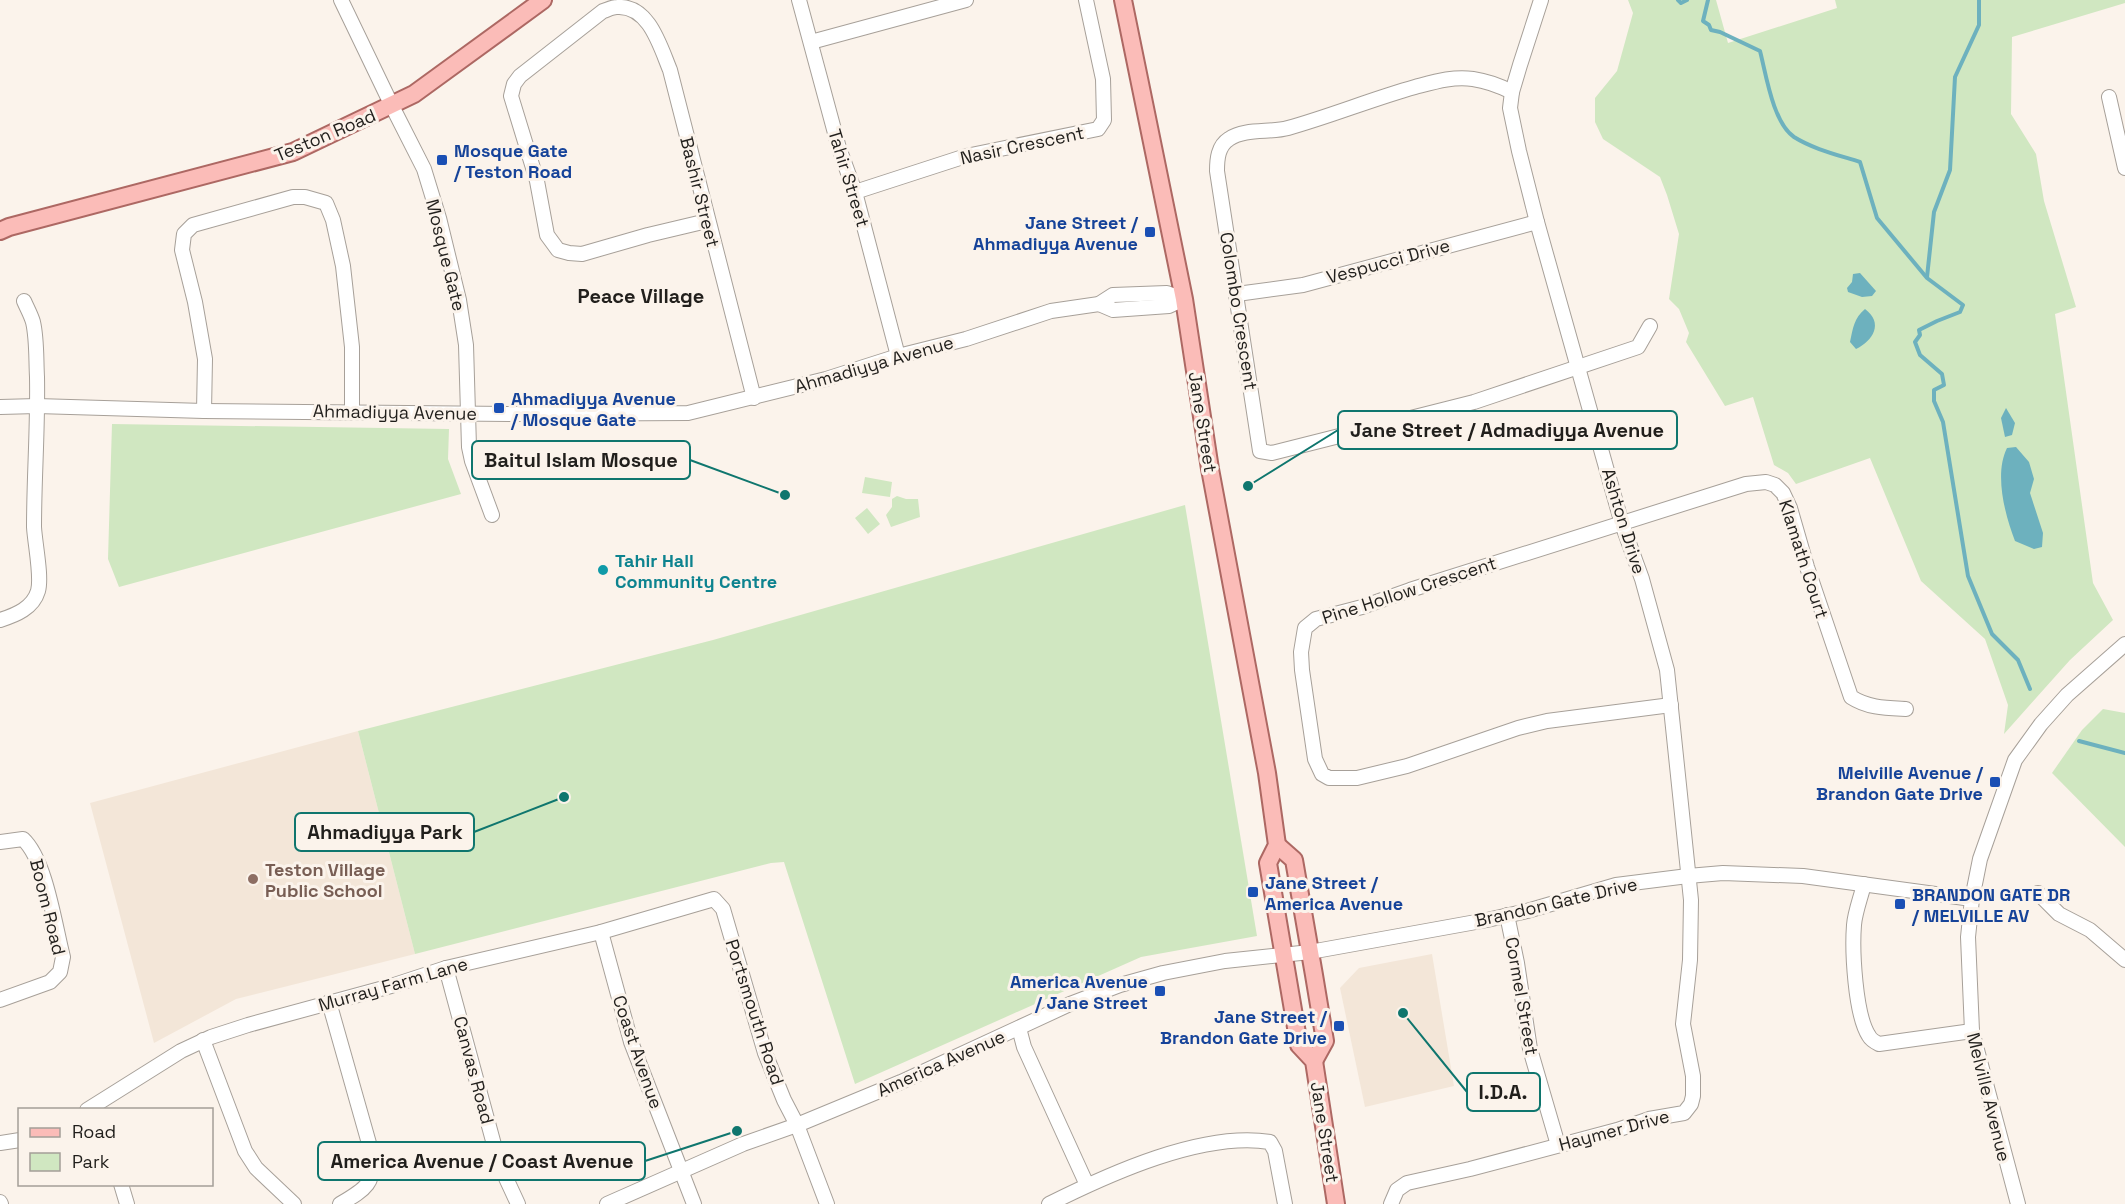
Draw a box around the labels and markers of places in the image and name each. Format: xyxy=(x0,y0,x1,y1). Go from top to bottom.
place label: Mosque Gate / Teston Road xyxy=(453,139,572,183)
marker: Mosque Gate / Teston Road xyxy=(435,153,449,167)
place label: Jane Street / Ahmadiyya Avenue xyxy=(973,211,1139,255)
marker: Jane Street / Ahmadiyya Avenue xyxy=(1143,225,1157,239)
place label: Ahmadiyya Avenue / Mosque Gate xyxy=(510,387,676,431)
marker: Ahmadiyya Avenue / Mosque Gate xyxy=(492,401,506,415)
callout: Jane Street / Admadiyya Avenue xyxy=(1338,411,1677,449)
callout: Baitul Islam Mosque xyxy=(472,441,690,479)
place label: Tahir Hall Community Centre xyxy=(615,549,777,593)
marker: Tahir Hall Community Centre xyxy=(596,563,610,577)
place label: Melville Avenue / Brandon Gate Drive xyxy=(1816,761,1984,805)
marker: Melville Avenue / Brandon Gate Drive xyxy=(1988,775,2002,789)
callout: Ahmadiyya Park xyxy=(295,813,474,851)
place label: Teston Village Public School xyxy=(265,858,385,902)
place label: Jane Street / America Avenue xyxy=(1265,871,1403,915)
marker: Teston Village Public School xyxy=(246,872,260,886)
place label: BRANDON GATE DR / MELVILLE AV xyxy=(1911,883,2070,927)
marker: Jane Street / America Avenue xyxy=(1246,885,1260,899)
marker: BRANDON GATE DR / MELVILLE AV xyxy=(1893,897,1907,911)
place label: America Avenue / Jane Street xyxy=(1010,970,1148,1014)
marker: America Avenue / Jane Street xyxy=(1153,984,1167,998)
place label: Jane Street / Brandon Gate Drive xyxy=(1160,1005,1328,1049)
marker: Jane Street / Brandon Gate Drive xyxy=(1332,1019,1346,1033)
callout: I.D.A. xyxy=(1467,1073,1540,1111)
callout: America Avenue / Coast Avenue xyxy=(318,1142,645,1180)

